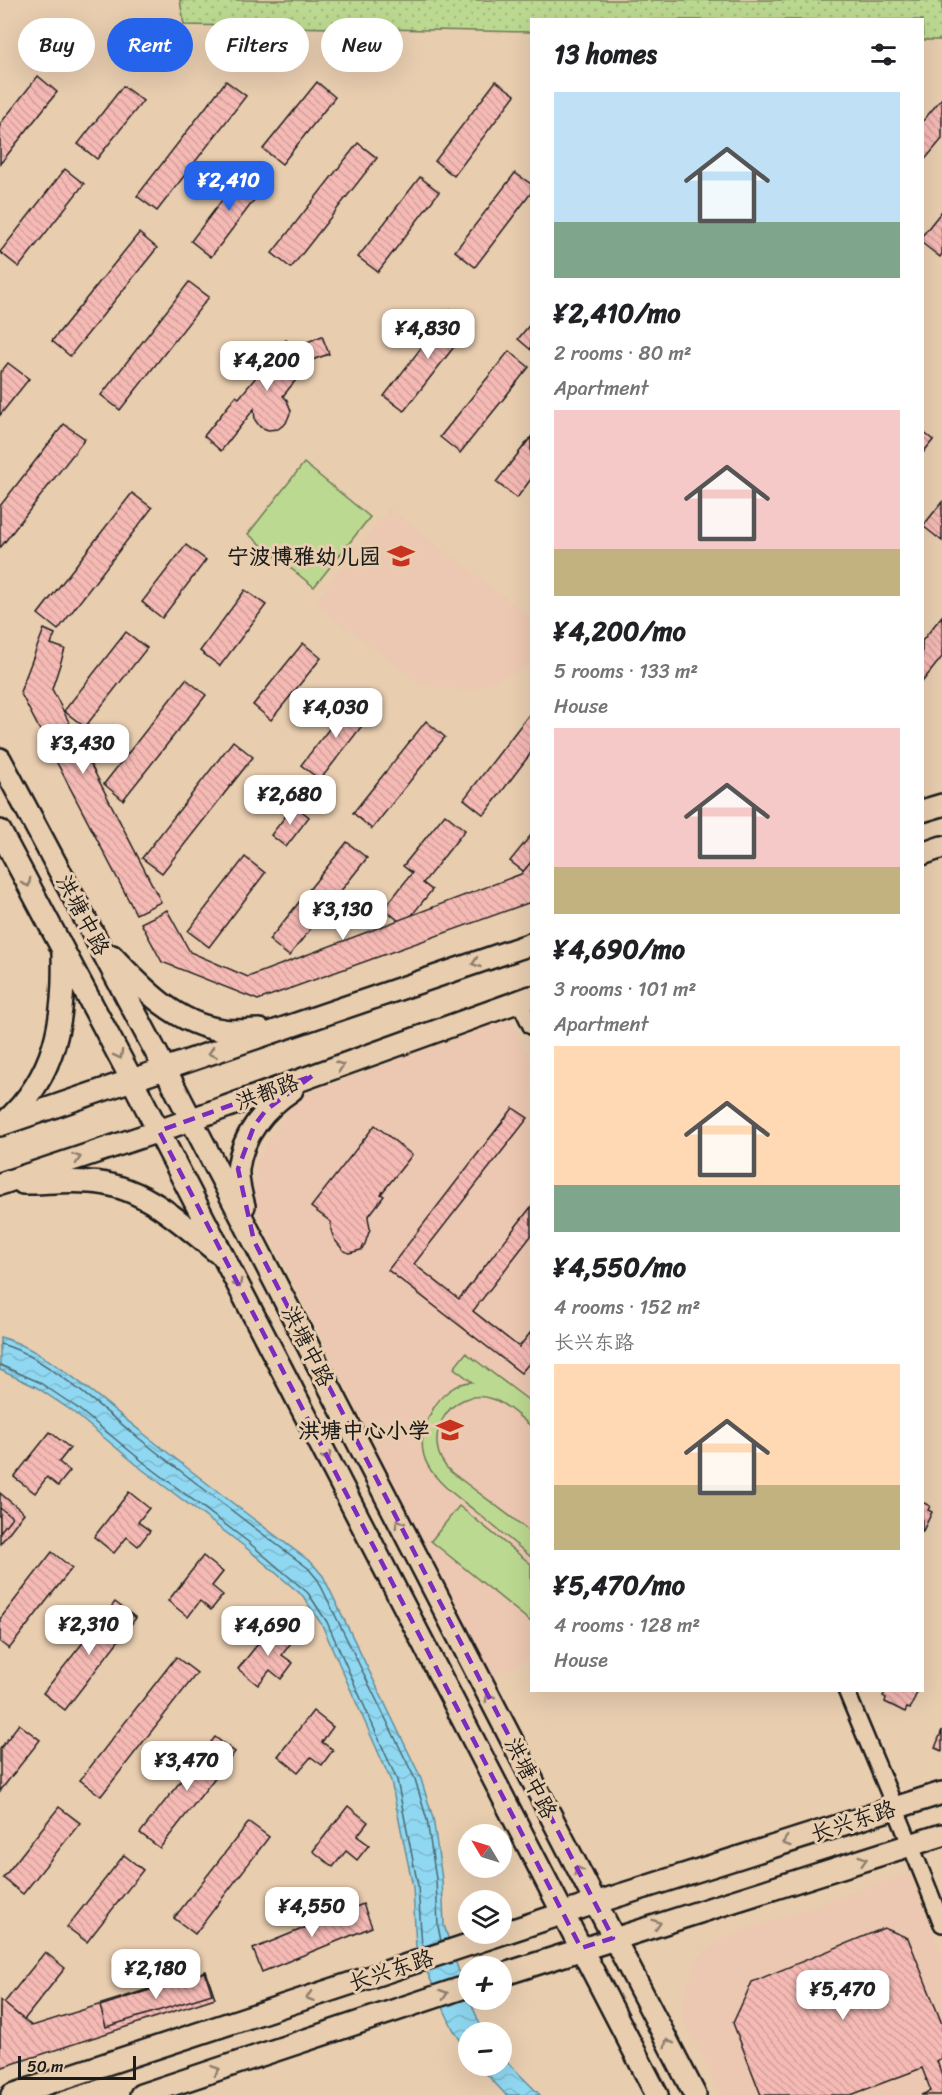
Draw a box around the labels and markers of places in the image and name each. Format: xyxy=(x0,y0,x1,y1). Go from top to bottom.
pin: ¥2,410 xyxy=(180,161,278,212)
pin: ¥4,830 xyxy=(379,309,477,360)
pin: ¥4,200 xyxy=(218,341,316,392)
place label: 宁波博雅幼儿园 xyxy=(227,537,381,576)
school or university icon: 宁波博雅幼儿园 xyxy=(386,541,416,571)
pin: ¥4,030 xyxy=(287,688,385,739)
pin: ¥3,430 xyxy=(34,724,132,775)
pin: ¥2,680 xyxy=(241,775,339,826)
pin: ¥3,130 xyxy=(294,890,392,941)
place label: 洪塘中心小学 xyxy=(298,1411,430,1450)
school or university icon: 洪塘中心小学 xyxy=(435,1415,465,1445)
pin: ¥2,310 xyxy=(40,1605,138,1656)
pin: ¥4,690 xyxy=(219,1606,317,1657)
pin: ¥3,470 xyxy=(138,1741,236,1792)
pin: ¥4,550 xyxy=(263,1887,361,1938)
pin: ¥2,180 xyxy=(107,1949,205,2000)
pin: ¥5,470 xyxy=(794,1970,892,2021)

